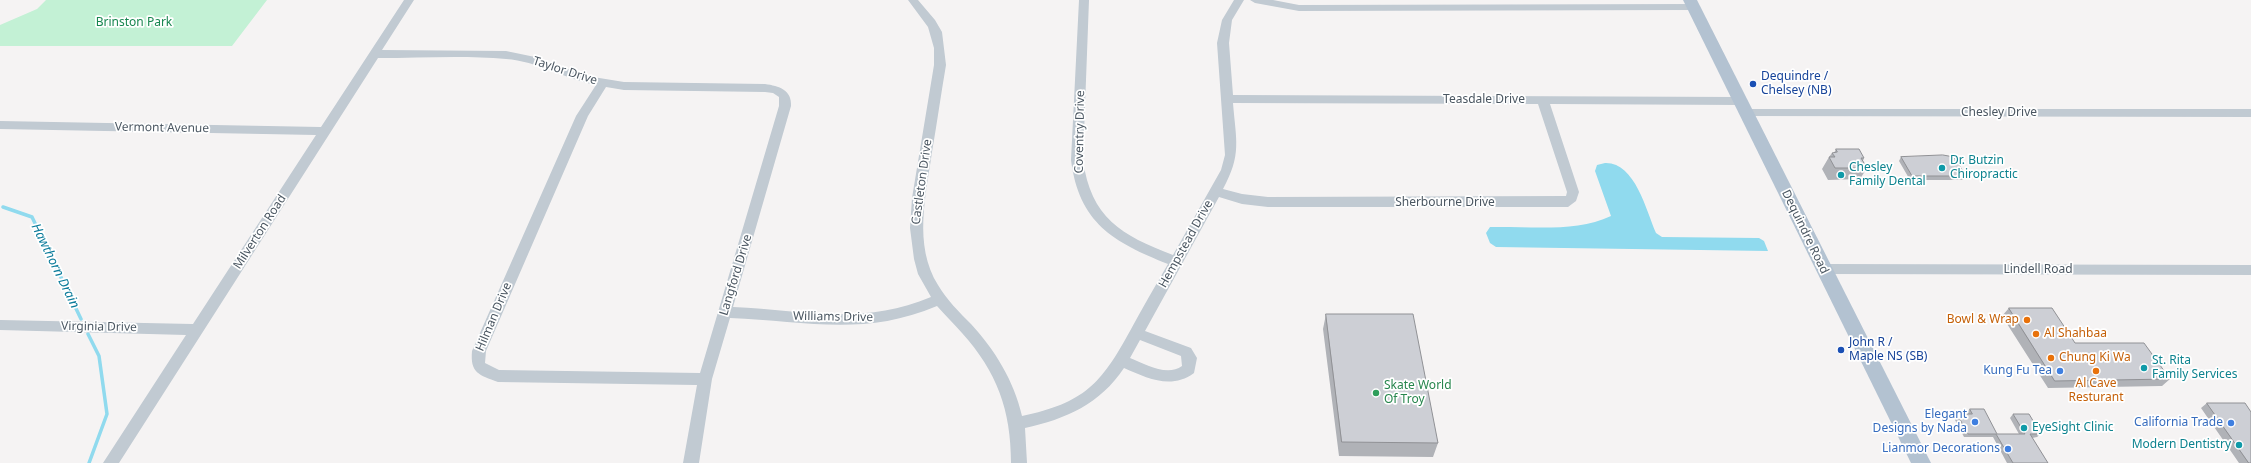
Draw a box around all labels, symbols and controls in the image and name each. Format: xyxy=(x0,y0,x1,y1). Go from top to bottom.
park label: Brinston Park xyxy=(96,16,172,30)
street label: Taylor Drive xyxy=(531,54,599,88)
place label: Dequindre / Chelsey (NB) xyxy=(1761,70,1831,98)
marker: Dequindre / Chelsey (NB) xyxy=(1748,79,1758,89)
street label: Coventry Drive xyxy=(1072,90,1088,174)
street label: Teasdale Drive xyxy=(1443,93,1525,107)
street label: Chesley Drive xyxy=(1961,106,2037,120)
street label: Vermont Avenue xyxy=(115,120,209,136)
street label: Castleton Drive xyxy=(909,138,935,226)
place label: Dr. Butzin Chiropractic xyxy=(1950,154,2018,182)
place label: Chesley Family Dental xyxy=(1849,161,1926,189)
marker: Dr. Butzin Chiropractic xyxy=(1937,163,1947,173)
marker: Chesley Family Dental xyxy=(1836,170,1846,180)
street label: Dequindre Road xyxy=(1778,188,1832,276)
street label: Milverton Road xyxy=(231,192,289,272)
street label: Sherbourne Drive xyxy=(1395,196,1495,210)
street label: Hempstead Drive xyxy=(1156,198,1216,290)
water label: Hawthorn Drain xyxy=(28,221,82,311)
street label: Langford Drive xyxy=(717,233,755,317)
street label: Lindell Road xyxy=(2003,263,2073,277)
street label: Hilman Drive xyxy=(473,280,515,354)
street label: Williams Drive xyxy=(793,309,873,325)
place label: Bowl & Wrap xyxy=(1947,313,2019,327)
marker: Bowl & Wrap xyxy=(2022,315,2032,325)
street label: Virginia Drive xyxy=(61,319,137,335)
place label: Al Shahbaa xyxy=(2044,327,2107,341)
marker: Al Shahbaa xyxy=(2031,329,2041,339)
place label: John R / Maple NS (SB) xyxy=(1849,336,1927,364)
marker: John R / Maple NS (SB) xyxy=(1836,345,1846,355)
place label: Chung Ki Wa xyxy=(2059,351,2131,365)
marker: Chung Ki Wa xyxy=(2046,353,2056,363)
place label: St. Rita Family Services xyxy=(2152,354,2237,382)
marker: St. Rita Family Services xyxy=(2139,363,2149,373)
place label: Kung Fu Tea xyxy=(1983,364,2052,378)
marker: Kung Fu Tea xyxy=(2055,366,2065,376)
marker: Al Cave Resturant xyxy=(2091,366,2101,376)
place label: Al Cave Resturant xyxy=(2069,377,2123,405)
place label: Skate World Of Troy xyxy=(1384,379,1452,407)
marker: Skate World Of Troy xyxy=(1371,388,1381,398)
place label: Elegant Designs by Nada xyxy=(1873,408,1967,436)
place label: California Trade xyxy=(2134,416,2223,430)
marker: Elegant Designs by Nada xyxy=(1970,417,1980,427)
marker: California Trade xyxy=(2226,418,2236,428)
place label: EyeSight Clinic xyxy=(2032,421,2114,435)
marker: EyeSight Clinic xyxy=(2019,423,2029,433)
place label: Modern Dentistry xyxy=(2132,438,2231,452)
marker: Modern Dentistry xyxy=(2234,440,2244,450)
place label: Lianmor Decorations xyxy=(1882,442,2000,456)
marker: Lianmor Decorations xyxy=(2003,444,2013,454)

